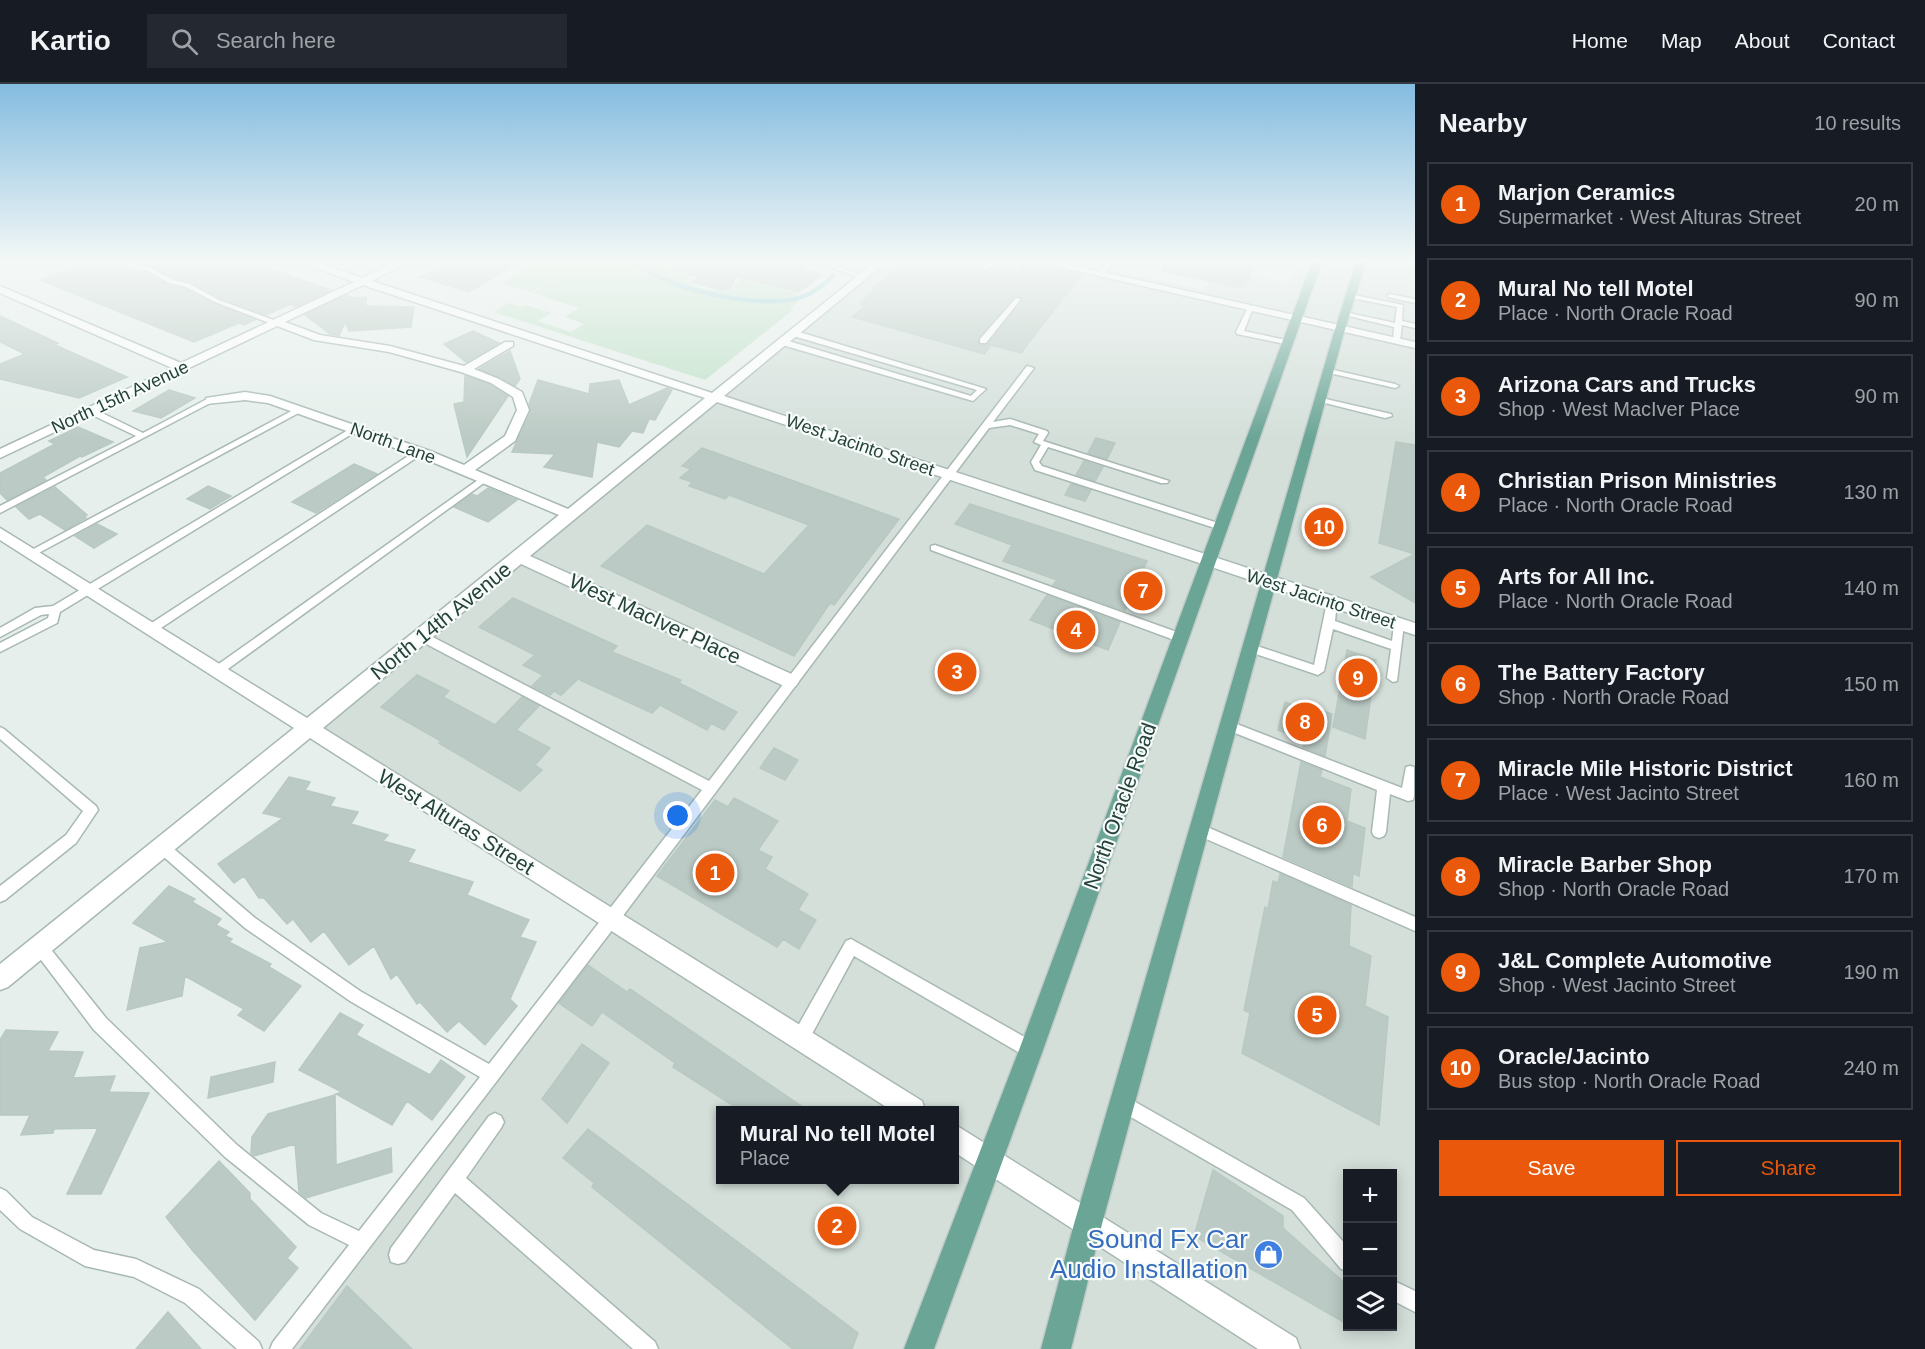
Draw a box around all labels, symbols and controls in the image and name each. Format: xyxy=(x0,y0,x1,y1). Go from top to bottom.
search box xyxy=(147,14,567,68)
text: Kartio xyxy=(30,25,111,56)
icon: search xyxy=(168,25,201,58)
text: Search here xyxy=(216,28,336,53)
text: Home xyxy=(1572,29,1628,52)
text: Map xyxy=(1661,29,1702,52)
text: About xyxy=(1735,29,1790,52)
text: Contact xyxy=(1823,29,1895,52)
text: Nearby xyxy=(1439,108,1527,138)
text: 10 results xyxy=(1814,112,1901,134)
text: Marjon Ceramics xyxy=(1498,180,1675,205)
text: 1 xyxy=(1455,193,1466,215)
text: 20 m xyxy=(1855,193,1899,215)
text: Supermarket · West Alturas Street xyxy=(1498,206,1801,228)
text: Mural No tell Motel xyxy=(1498,276,1694,301)
text: 2 xyxy=(1455,289,1466,311)
text: 90 m xyxy=(1855,289,1899,311)
text: Place · North Oracle Road xyxy=(1498,302,1733,324)
street label: North 15th Avenue xyxy=(48,356,192,438)
text: Arizona Cars and Trucks xyxy=(1498,372,1756,397)
text: 3 xyxy=(1455,385,1466,407)
text: 90 m xyxy=(1855,385,1899,407)
text: Shop · West MacIver Place xyxy=(1498,398,1740,420)
street label: West Jacinto Street xyxy=(783,410,937,480)
street label: North Lane xyxy=(348,418,438,468)
text: Christian Prison Ministries xyxy=(1498,468,1777,493)
text: 4 xyxy=(1455,481,1466,503)
text: 130 m xyxy=(1843,481,1899,503)
text: Place · North Oracle Road xyxy=(1498,494,1733,516)
pin: 10 xyxy=(1304,504,1344,550)
street label: North 14th Avenue xyxy=(366,557,515,684)
text: Arts for All Inc. xyxy=(1498,564,1655,589)
street label: West Jacinto Street xyxy=(1244,565,1398,633)
pin: 7 xyxy=(1124,568,1162,614)
street label: West MacIver Place xyxy=(566,569,745,668)
text: 5 xyxy=(1455,577,1466,599)
text: 140 m xyxy=(1843,577,1899,599)
text: Place · North Oracle Road xyxy=(1498,590,1733,612)
pin: 4 xyxy=(1056,608,1096,652)
pin: 3 xyxy=(938,650,976,694)
pin: 9 xyxy=(1338,656,1378,700)
text: The Battery Factory xyxy=(1498,660,1705,685)
text: 6 xyxy=(1455,673,1466,695)
text: 150 m xyxy=(1843,673,1899,695)
text: Shop · North Oracle Road xyxy=(1498,686,1729,708)
pin: 8 xyxy=(1286,700,1324,744)
street label: North Oracle Road xyxy=(1079,720,1160,892)
text: Miracle Mile Historic District xyxy=(1498,756,1793,781)
street label: West Alturas Street xyxy=(374,764,539,879)
text: 7 xyxy=(1455,769,1466,791)
text: 160 m xyxy=(1843,769,1899,791)
text: Place · West Jacinto Street xyxy=(1498,782,1739,804)
your location xyxy=(663,801,692,830)
pin: 6 xyxy=(1302,802,1342,848)
pin: 1 xyxy=(696,850,734,896)
text: Miracle Barber Shop xyxy=(1498,852,1712,877)
text: 8 xyxy=(1455,865,1466,887)
text: 170 m xyxy=(1843,865,1899,887)
text: Shop · North Oracle Road xyxy=(1498,878,1729,900)
text: J&L Complete Automotive xyxy=(1498,948,1772,973)
text: 9 xyxy=(1455,961,1466,983)
text: 190 m xyxy=(1843,961,1899,983)
text: Shop · West Jacinto Street xyxy=(1498,974,1736,996)
pin: 5 xyxy=(1298,992,1336,1038)
text: Oracle/Jacinto xyxy=(1498,1044,1650,1069)
text: 10 xyxy=(1449,1057,1472,1079)
text: 240 m xyxy=(1843,1057,1899,1079)
text: Bus stop · North Oracle Road xyxy=(1498,1070,1760,1092)
popup xyxy=(716,1106,959,1184)
text: Mural No tell Motel xyxy=(740,1121,935,1146)
button: Save xyxy=(1439,1140,1664,1196)
button: Share xyxy=(1676,1140,1901,1196)
text: Place xyxy=(740,1147,790,1169)
map controls xyxy=(1343,1169,1397,1331)
button: + xyxy=(1343,1169,1397,1223)
pin: 2 xyxy=(818,1204,856,1248)
button: − xyxy=(1343,1223,1397,1277)
place label: Sound Fx Car Audio Installation xyxy=(1050,1224,1248,1284)
shop icon: Sound Fx Car Audio Installation xyxy=(1253,1238,1285,1270)
button: layers xyxy=(1343,1277,1397,1331)

